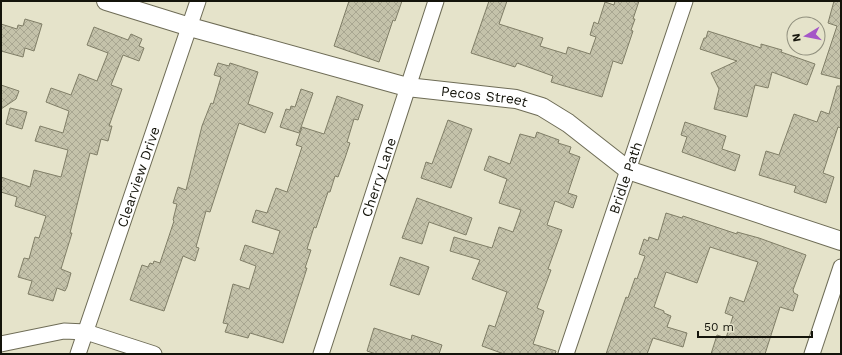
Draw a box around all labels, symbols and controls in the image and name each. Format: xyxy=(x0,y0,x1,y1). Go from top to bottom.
north arrow xyxy=(786,16,826,56)
text: N xyxy=(790,33,804,43)
street label: Pecos Street xyxy=(440,83,530,110)
street label: Clearview Drive xyxy=(114,124,163,230)
street label: Cherry Lane xyxy=(358,135,399,219)
street label: Bridle Path xyxy=(606,140,645,216)
scale bar xyxy=(698,313,812,339)
text: 50 m xyxy=(704,320,734,334)

